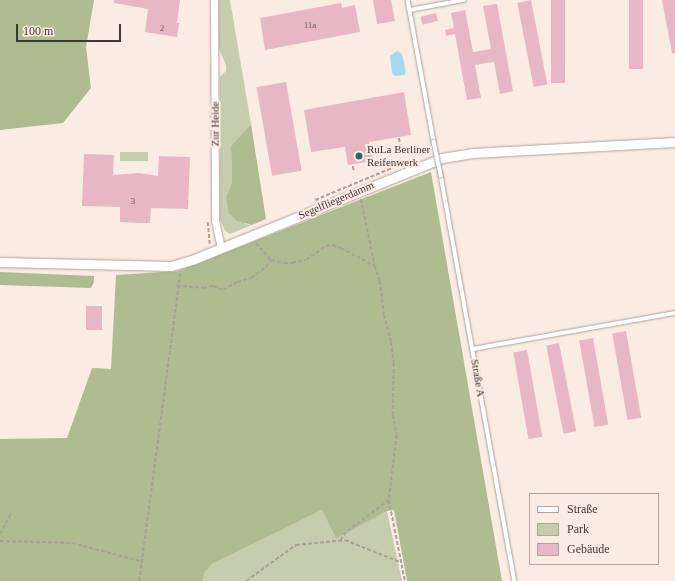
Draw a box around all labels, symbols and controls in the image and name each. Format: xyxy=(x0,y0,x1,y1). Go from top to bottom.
scale bar xyxy=(18,16,123,42)
house number: 11a xyxy=(304,20,316,30)
house number: 2 xyxy=(160,23,164,33)
text: 100 m xyxy=(23,24,53,38)
street label: Zur Heide xyxy=(208,102,222,146)
place label: RuLa Berliner Reifenwerk xyxy=(367,143,430,169)
marker: RuLa Berliner Reifenwerk xyxy=(354,151,364,161)
street label: Segelfliegerdamm xyxy=(296,178,376,222)
house number: 3 xyxy=(131,196,135,206)
street label: Straße A xyxy=(468,358,488,398)
legend xyxy=(529,493,659,565)
text: Straße xyxy=(567,502,598,516)
text: Park xyxy=(567,522,589,536)
text: Gebäude xyxy=(567,542,610,556)

